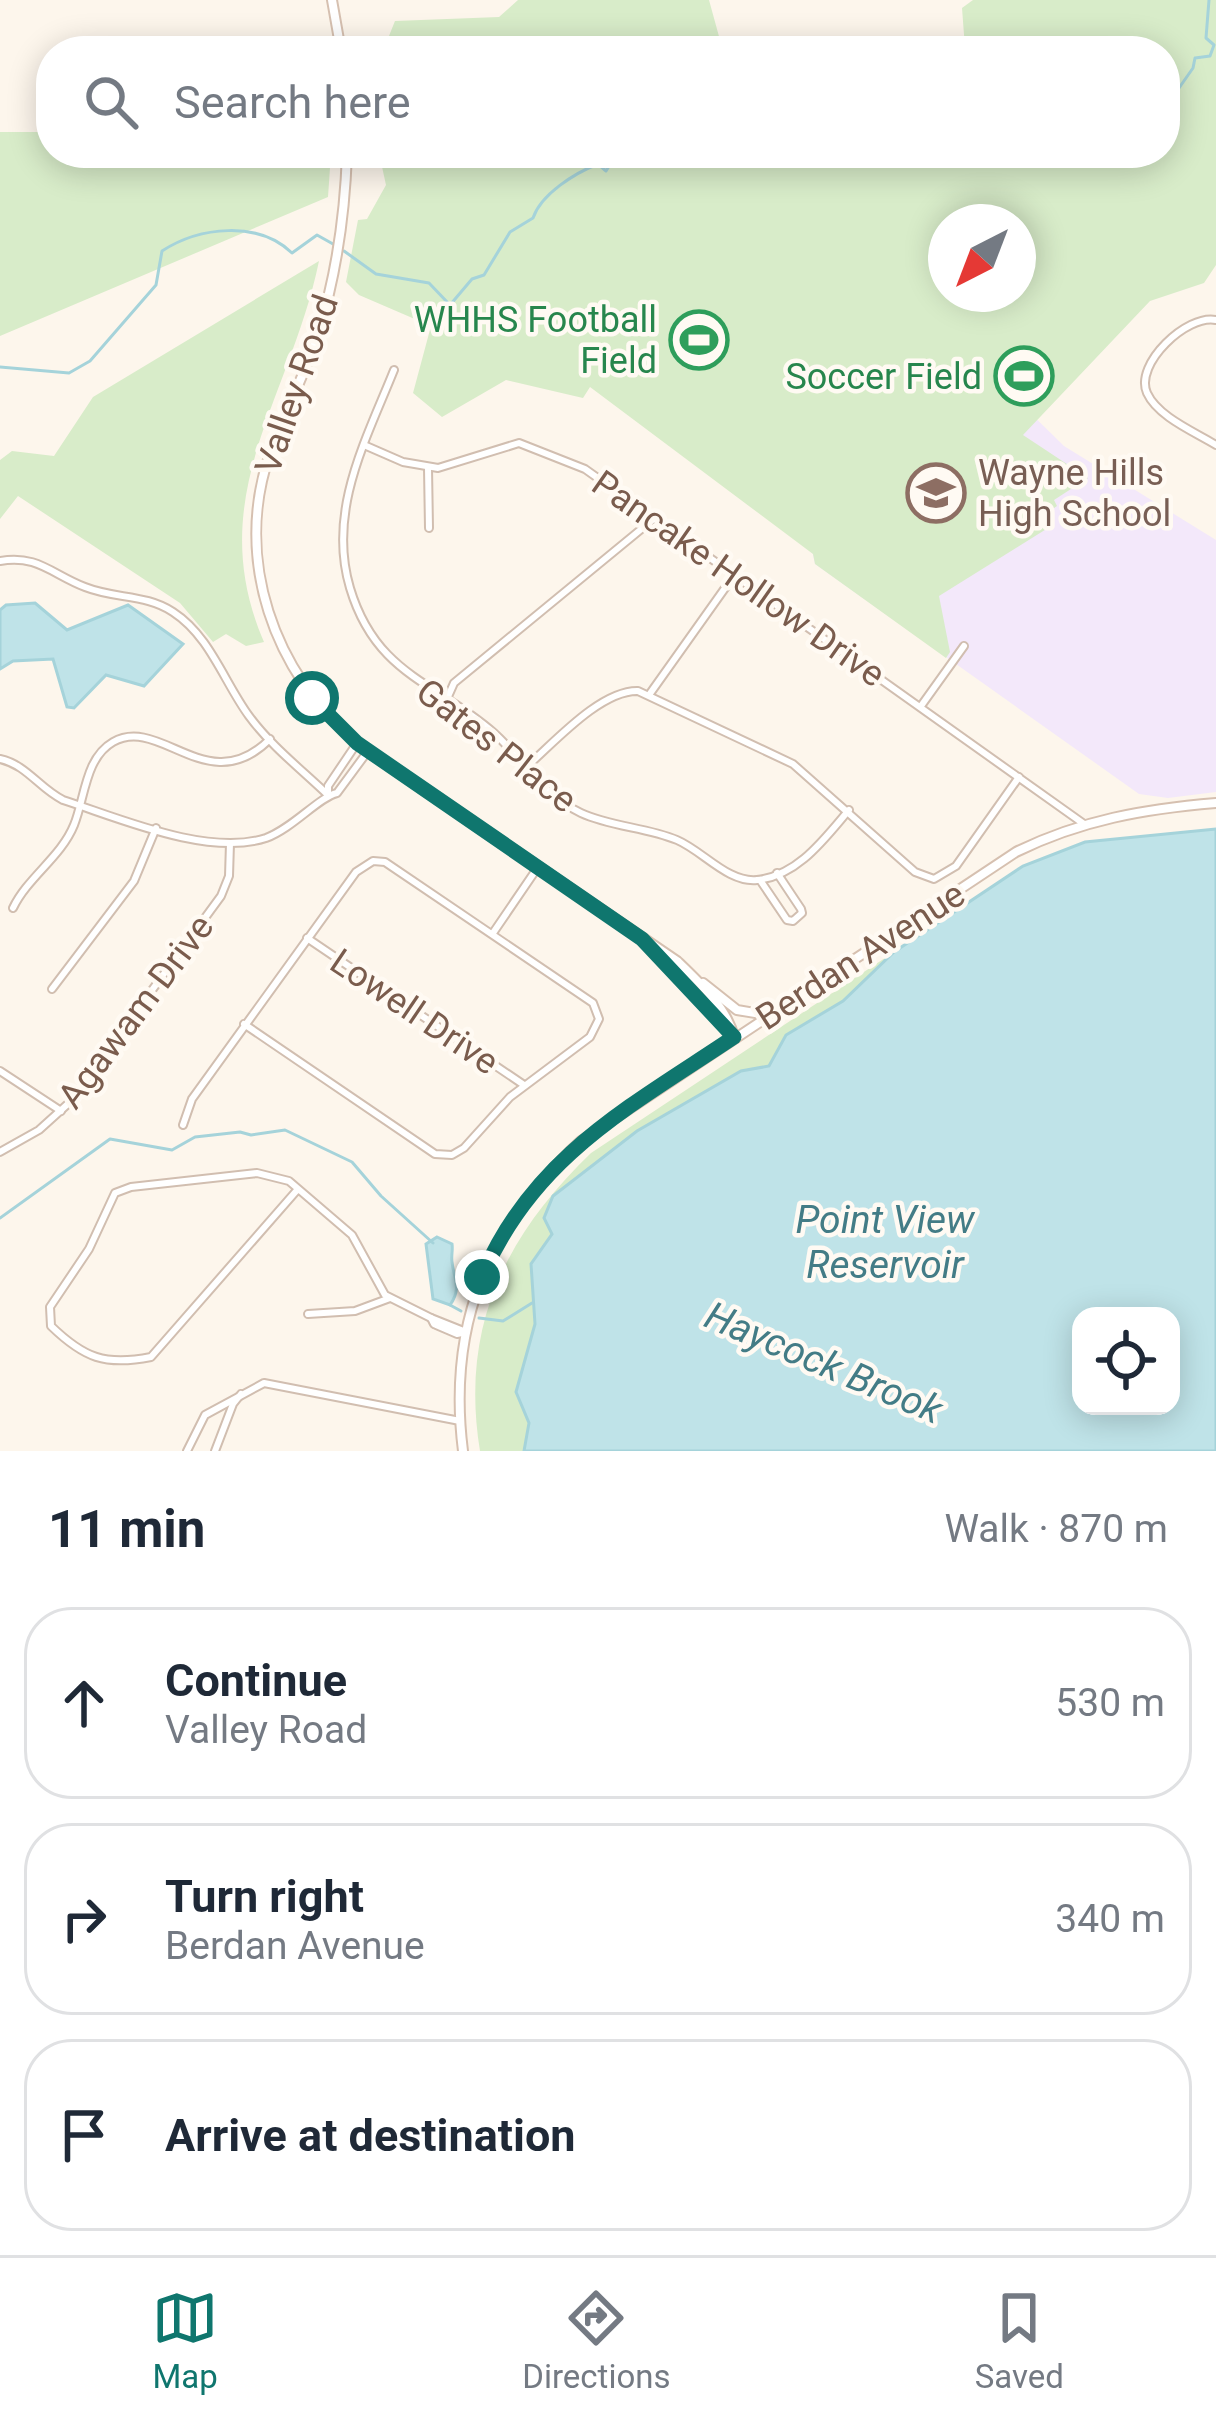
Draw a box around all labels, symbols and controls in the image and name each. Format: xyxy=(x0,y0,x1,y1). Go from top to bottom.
search box xyxy=(36,36,1180,168)
icon: search xyxy=(78,69,144,135)
text: Search here xyxy=(174,76,411,129)
north arrow xyxy=(928,204,1036,312)
street label: Valley Road xyxy=(247,289,347,479)
place label: WHHS Football Field xyxy=(414,299,657,382)
sports icon: WHHS Football Field xyxy=(668,309,730,371)
sports icon: Soccer Field xyxy=(993,345,1055,407)
place label: Soccer Field xyxy=(785,356,982,398)
place label: Wayne Hills High School xyxy=(978,452,1171,535)
street label: Pancake Hollow Drive xyxy=(584,462,893,696)
school or university icon: Wayne Hills High School xyxy=(905,462,967,524)
street label: Gates Place xyxy=(408,670,585,821)
route start xyxy=(285,671,339,725)
street label: Berdan Avenue xyxy=(749,873,973,1039)
street label: Agawam Drive xyxy=(49,907,222,1117)
street label: Lowell Drive xyxy=(323,940,506,1083)
water label: Point View Reservoir xyxy=(795,1197,976,1288)
route end xyxy=(455,1250,509,1304)
water label: Haycock Brook xyxy=(698,1292,951,1434)
map controls xyxy=(1072,1307,1180,1415)
button: locate xyxy=(1072,1307,1180,1415)
text: 11 min xyxy=(48,1500,205,1559)
text: Walk · 870 m xyxy=(944,1506,1168,1552)
text: Continue xyxy=(165,1654,347,1707)
icon: ahead xyxy=(51,1670,117,1736)
text: 530 m xyxy=(1055,1680,1165,1726)
text: Valley Road xyxy=(165,1707,367,1753)
text: Turn right xyxy=(165,1870,364,1923)
icon: right xyxy=(51,1886,117,1952)
text: 340 m xyxy=(1055,1896,1165,1942)
text: Berdan Avenue xyxy=(165,1923,425,1969)
icon: arrive xyxy=(51,2102,117,2168)
text: Arrive at destination xyxy=(165,2109,576,2162)
tab: Map xyxy=(152,2285,218,2396)
tab: Directions xyxy=(522,2285,671,2396)
tab: Saved xyxy=(975,2285,1064,2396)

